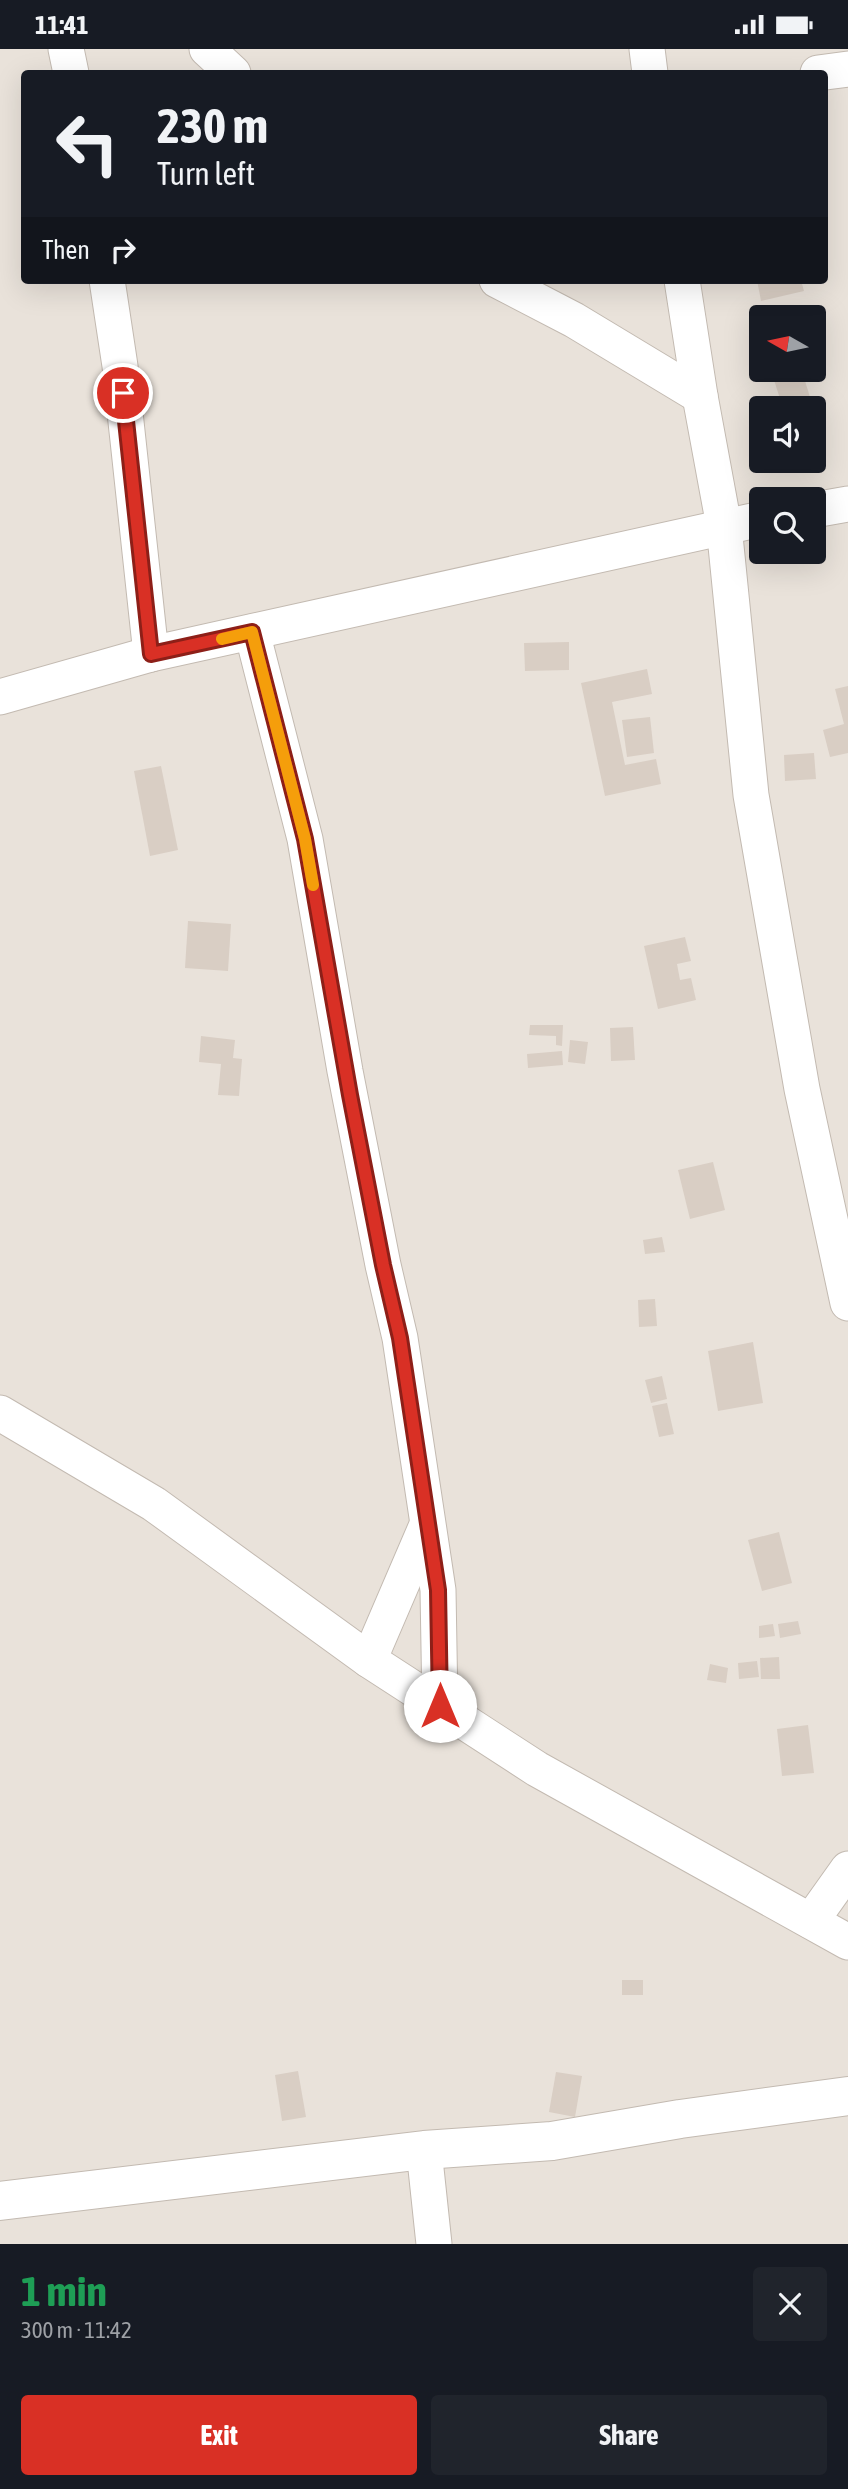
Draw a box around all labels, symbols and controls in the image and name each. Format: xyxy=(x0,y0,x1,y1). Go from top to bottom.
text: 11:41 xyxy=(35,10,89,40)
text: 230 m xyxy=(157,97,268,153)
icon: left xyxy=(42,98,133,189)
text: Turn left xyxy=(157,155,255,192)
icon: right xyxy=(104,231,142,269)
text: Then xyxy=(42,235,90,265)
north arrow xyxy=(749,305,826,381)
map controls xyxy=(749,305,826,564)
pin xyxy=(93,363,153,423)
icon: arrive xyxy=(104,374,142,412)
button: sound xyxy=(749,396,826,473)
button: search xyxy=(749,487,826,564)
position arrow xyxy=(403,1669,477,1743)
text: 1 min xyxy=(21,2267,107,2315)
button: close xyxy=(753,2267,827,2341)
text: 300 m · 11:42 xyxy=(21,2317,132,2343)
button: Exit xyxy=(21,2395,417,2475)
button: Share xyxy=(431,2395,827,2475)

